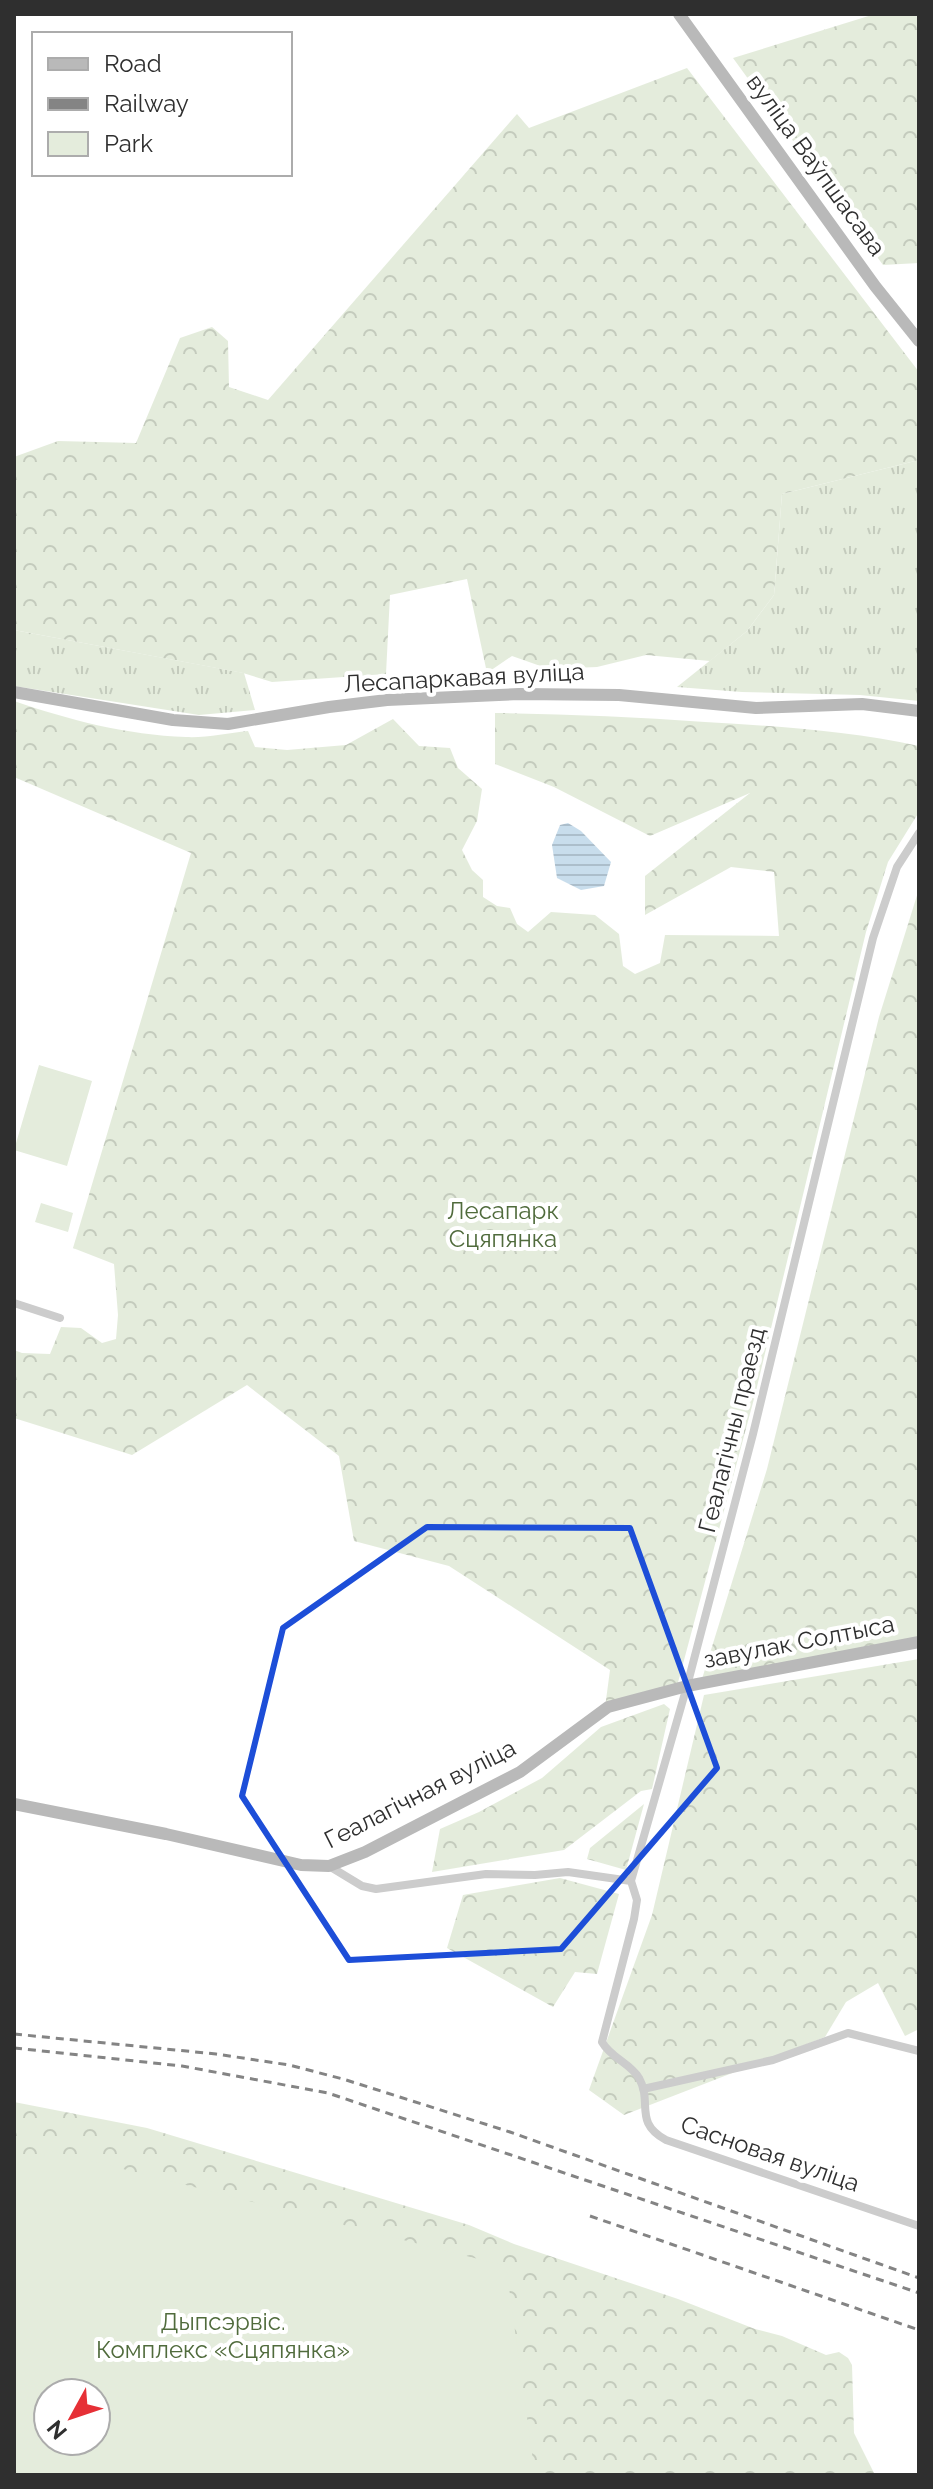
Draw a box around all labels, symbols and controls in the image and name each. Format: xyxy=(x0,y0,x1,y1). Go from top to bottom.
legend xyxy=(32,32,292,176)
text: Road xyxy=(104,49,162,78)
street label: вуліца Ваўпшасава xyxy=(741,68,892,261)
text: Railway xyxy=(104,89,189,118)
text: Park xyxy=(104,129,153,158)
street label: Лесапаркавая вуліца xyxy=(343,657,585,698)
park label: Лесапарк Сцяпянка xyxy=(447,1196,559,1253)
street label: Геалагічны праезд xyxy=(692,1324,771,1536)
street label: завулак Солтыса xyxy=(701,1609,897,1674)
street label: Геалагічная вуліца xyxy=(319,1733,520,1854)
street label: Сасновая вуліца xyxy=(677,2109,863,2198)
park label: Дыпсэрвіс. Комплекс «Сцяпянка» xyxy=(96,2307,350,2364)
north arrow xyxy=(32,2377,112,2457)
text: N xyxy=(41,2415,72,2445)

